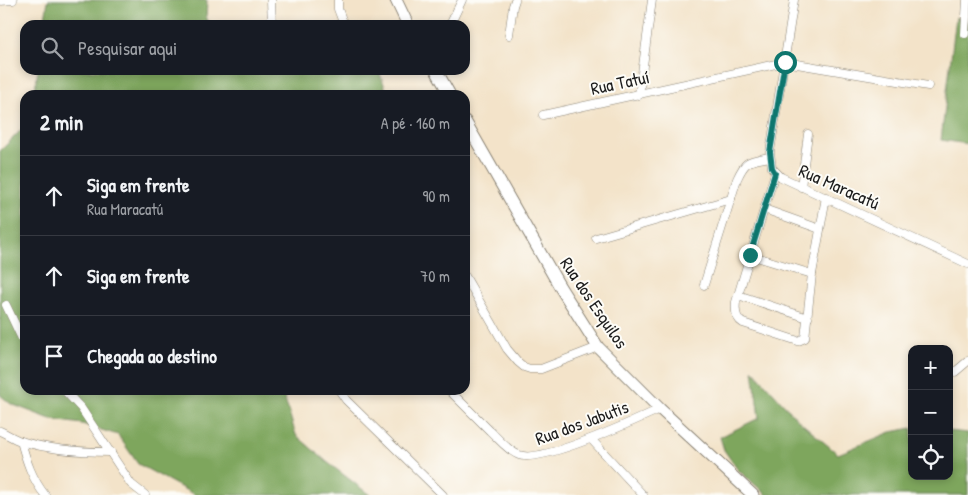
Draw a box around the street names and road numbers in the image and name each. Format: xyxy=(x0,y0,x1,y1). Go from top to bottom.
street label: Rua Tatuí xyxy=(588,64,652,101)
street label: Rua Maracatú xyxy=(795,158,883,215)
street label: Rua dos Esquilos xyxy=(555,252,634,353)
street label: Rua dos Jabutis xyxy=(532,394,632,451)

